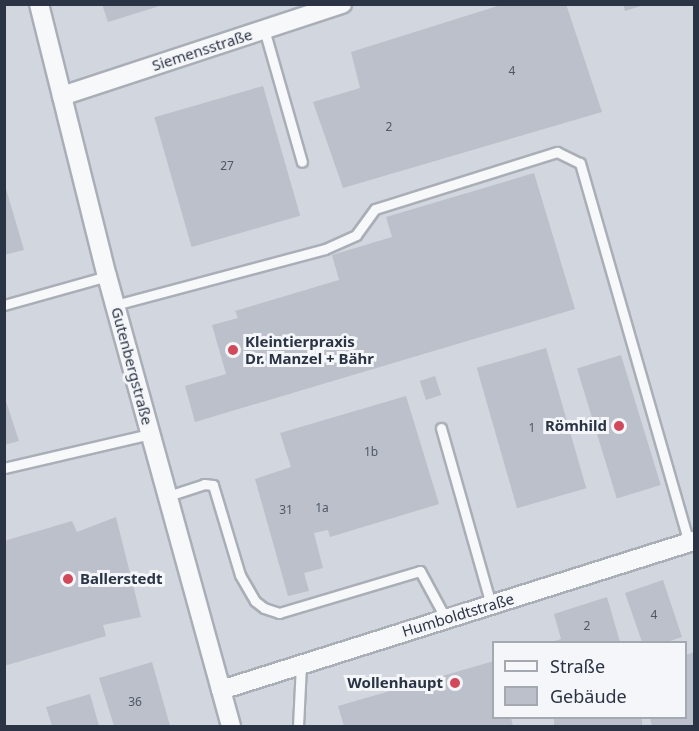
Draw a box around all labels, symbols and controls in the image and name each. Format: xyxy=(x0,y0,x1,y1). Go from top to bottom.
street label: Siemensstraße xyxy=(150,25,254,75)
house number: 4 xyxy=(509,64,515,78)
house number: 2 xyxy=(386,120,392,134)
house number: 27 xyxy=(220,159,234,173)
street label: Gutenbergstraße xyxy=(108,305,156,427)
place label: Kleintierpraxis Dr. Manzel + Bähr xyxy=(245,332,374,367)
marker: Kleintierpraxis Dr. Manzel + Bähr xyxy=(226,343,240,357)
place label: Römhild xyxy=(545,417,607,435)
marker: Römhild xyxy=(612,419,626,433)
house number: 1 xyxy=(529,421,535,435)
house number: 1b xyxy=(364,445,378,459)
house number: 1a xyxy=(315,501,329,515)
house number: 31 xyxy=(279,503,293,517)
place label: Ballerstedt xyxy=(80,570,163,588)
marker: Ballerstedt xyxy=(61,572,75,586)
street label: Humboldtstraße xyxy=(400,589,516,641)
house number: 4 xyxy=(651,608,657,622)
house number: 2 xyxy=(584,619,590,633)
legend xyxy=(492,641,687,719)
text: Straße xyxy=(550,654,605,678)
place label: Wollenhaupt xyxy=(347,674,443,692)
marker: Wollenhaupt xyxy=(448,676,462,690)
text: Gebäude xyxy=(550,684,627,708)
house number: 36 xyxy=(128,695,142,709)

